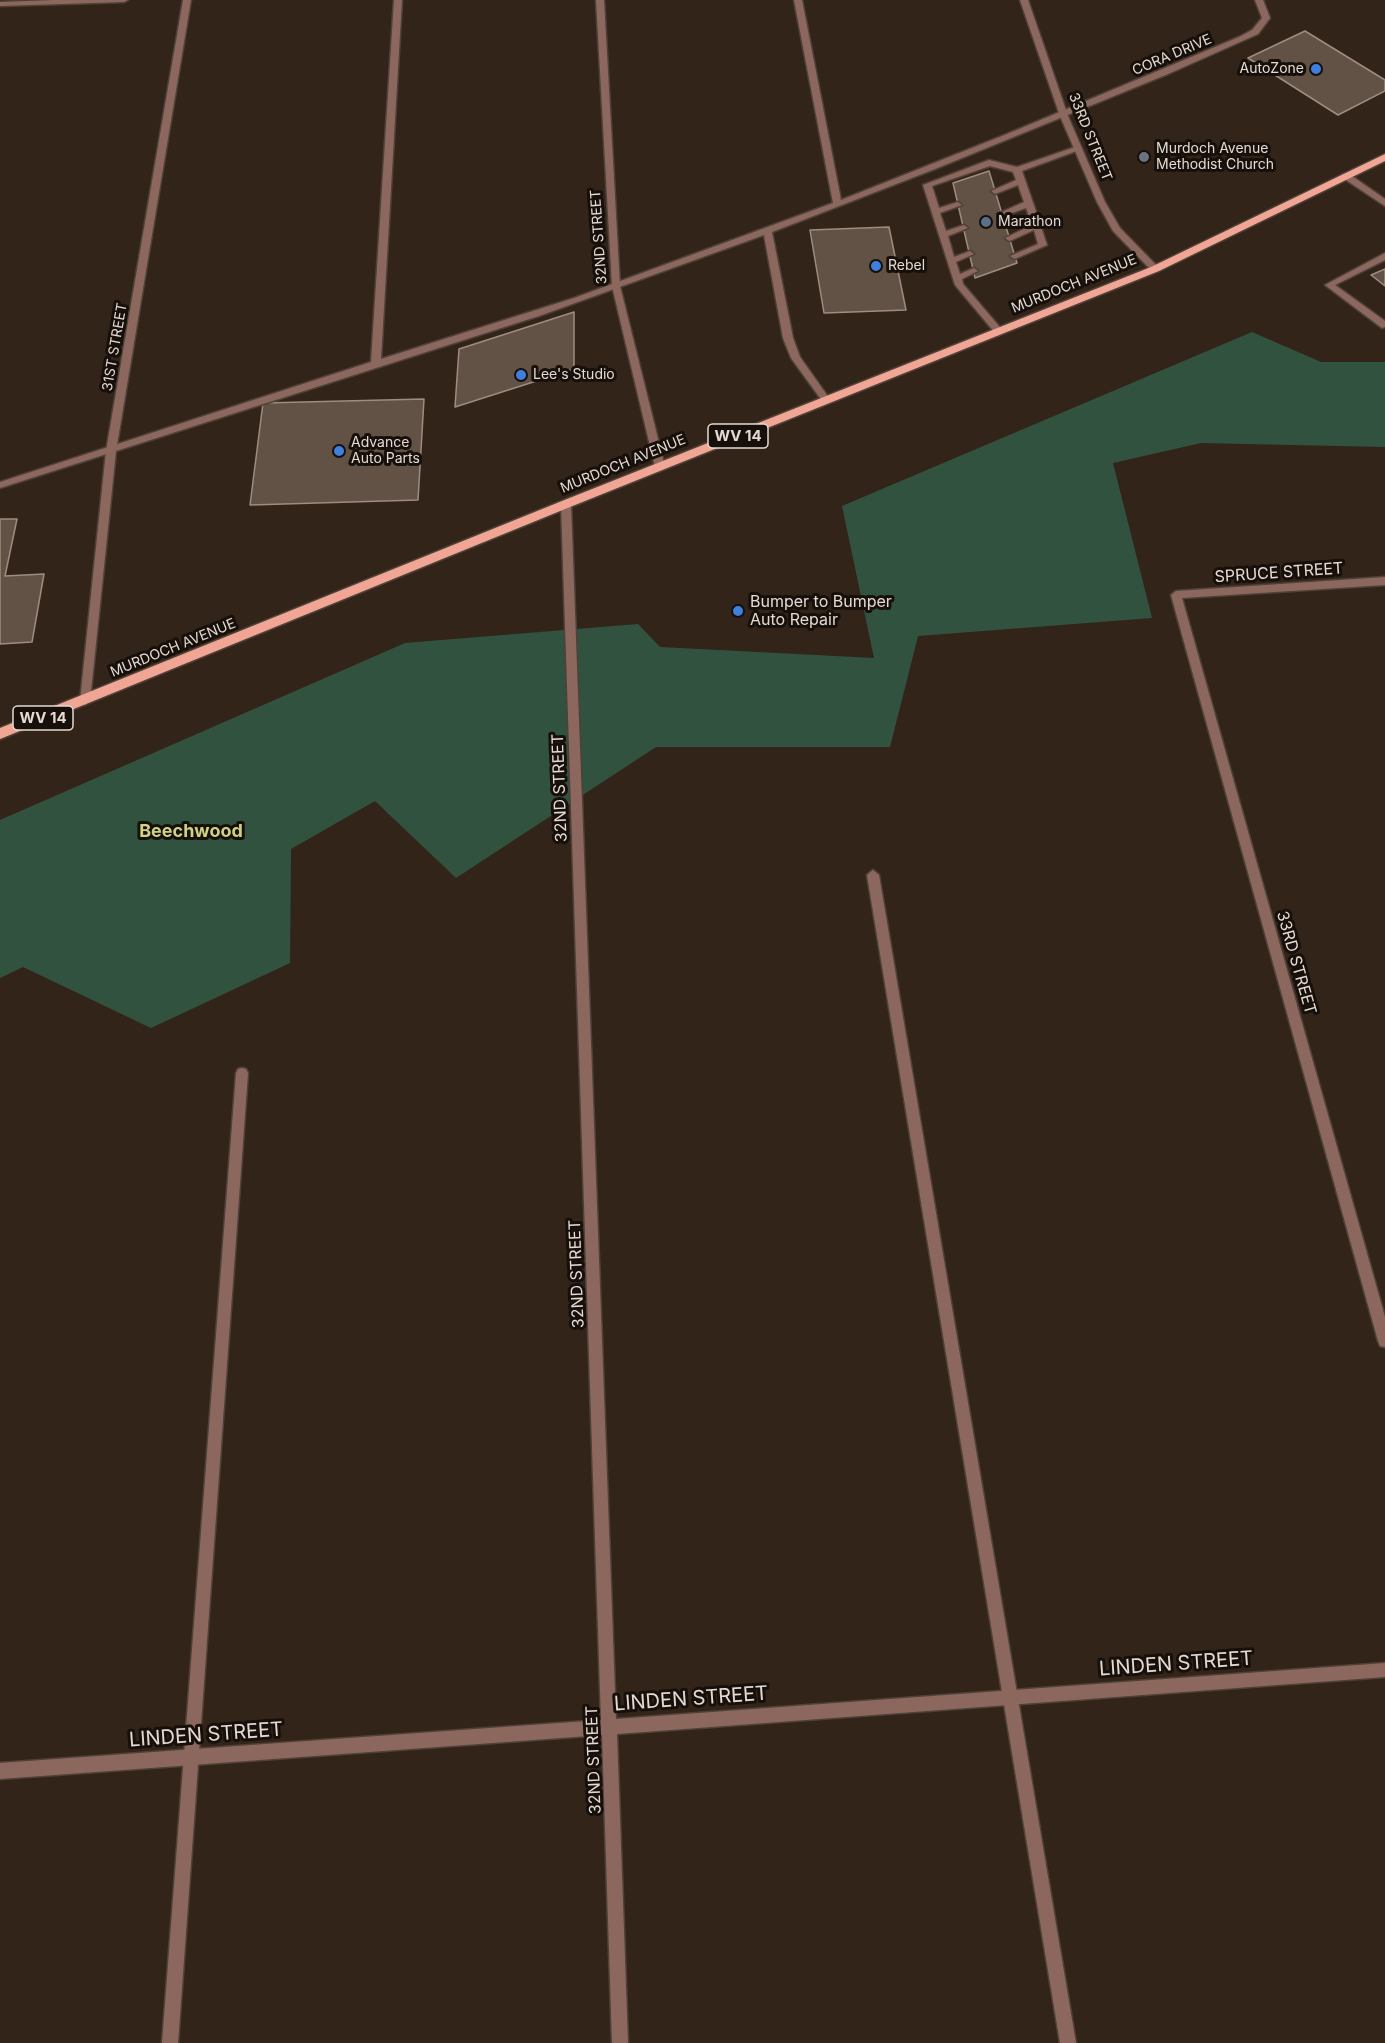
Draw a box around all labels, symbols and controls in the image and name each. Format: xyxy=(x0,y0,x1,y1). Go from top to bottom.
street label: CORA DRIVE xyxy=(1130,31,1214,79)
place label: AutoZone xyxy=(1240,61,1304,77)
marker: AutoZone xyxy=(1309,62,1323,76)
street label: 33RD STREET xyxy=(1065,91,1115,183)
place label: Murdoch Avenue Methodist Church xyxy=(1156,141,1274,174)
marker: Murdoch Avenue Methodist Church xyxy=(1137,150,1151,164)
street label: 32ND STREET xyxy=(587,189,611,285)
place label: Marathon xyxy=(998,214,1061,230)
marker: Marathon xyxy=(979,215,993,229)
street label: MURDOCH AVENUE xyxy=(1009,251,1139,317)
place label: Rebel xyxy=(888,258,925,274)
marker: Rebel xyxy=(869,259,883,273)
street label: 31ST STREET xyxy=(99,302,131,392)
place label: Lee's Studio xyxy=(533,367,615,383)
marker: Lee's Studio xyxy=(514,368,528,382)
road number: WV 14 xyxy=(708,424,768,448)
street label: MURDOCH AVENUE xyxy=(558,431,688,497)
place label: Advance Auto Parts xyxy=(351,435,420,467)
marker: Advance Auto Parts xyxy=(332,444,346,458)
street label: SPRUCE STREET xyxy=(1214,559,1344,587)
place label: Bumper to Bumper Auto Repair xyxy=(750,592,892,630)
marker: Bumper to Bumper Auto Repair xyxy=(731,604,745,618)
street label: MURDOCH AVENUE xyxy=(108,615,238,681)
road number: WV 14 xyxy=(13,706,73,730)
street label: 32ND STREET xyxy=(549,734,571,842)
district label: Beechwood xyxy=(139,821,243,843)
street label: 33RD STREET xyxy=(1272,909,1320,1017)
street label: 32ND STREET xyxy=(566,1220,588,1328)
street label: LINDEN STREET xyxy=(1098,1647,1254,1681)
street label: LINDEN STREET xyxy=(613,1682,769,1716)
street label: 32ND STREET xyxy=(583,1706,605,1814)
street label: LINDEN STREET xyxy=(128,1718,284,1752)

